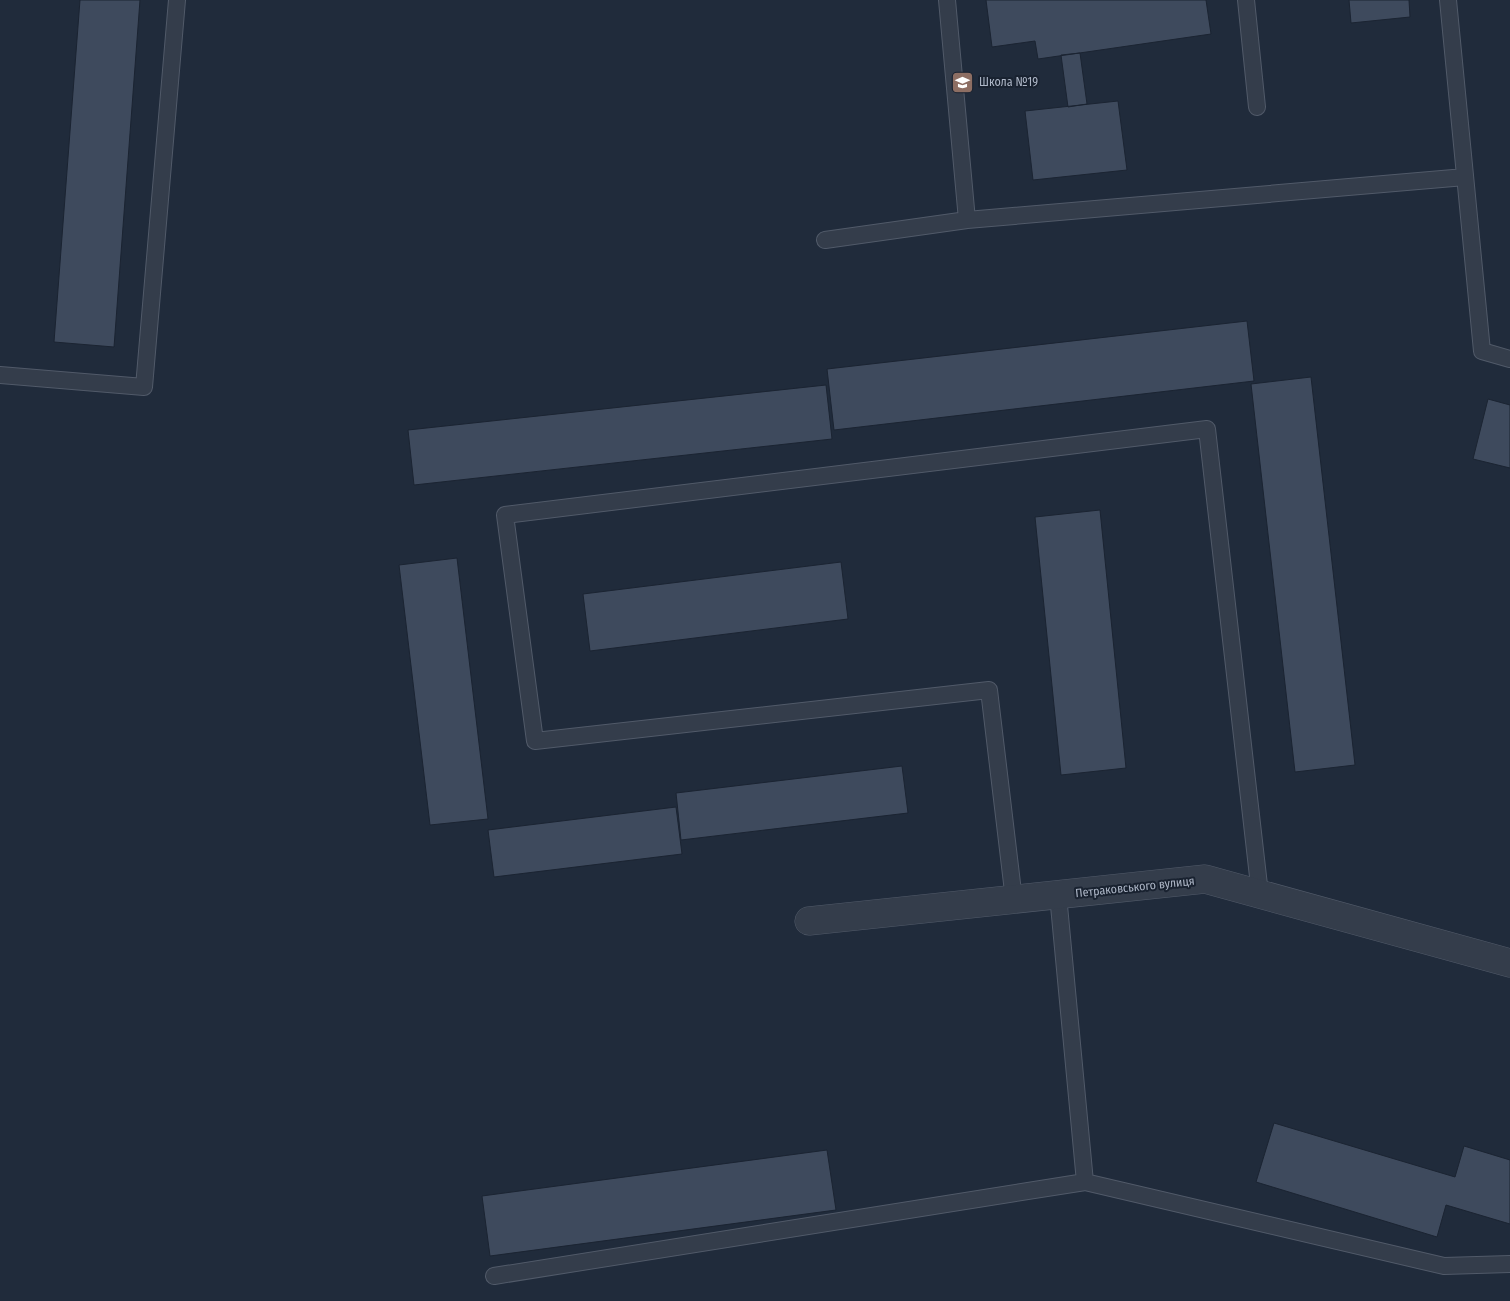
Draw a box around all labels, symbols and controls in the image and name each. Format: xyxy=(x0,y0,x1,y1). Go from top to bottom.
school or university icon: Школа №19 xyxy=(951,70,975,94)
place label: Школа №19 xyxy=(979,75,1038,89)
street label: Петраковського вулиця xyxy=(1075,874,1195,900)

